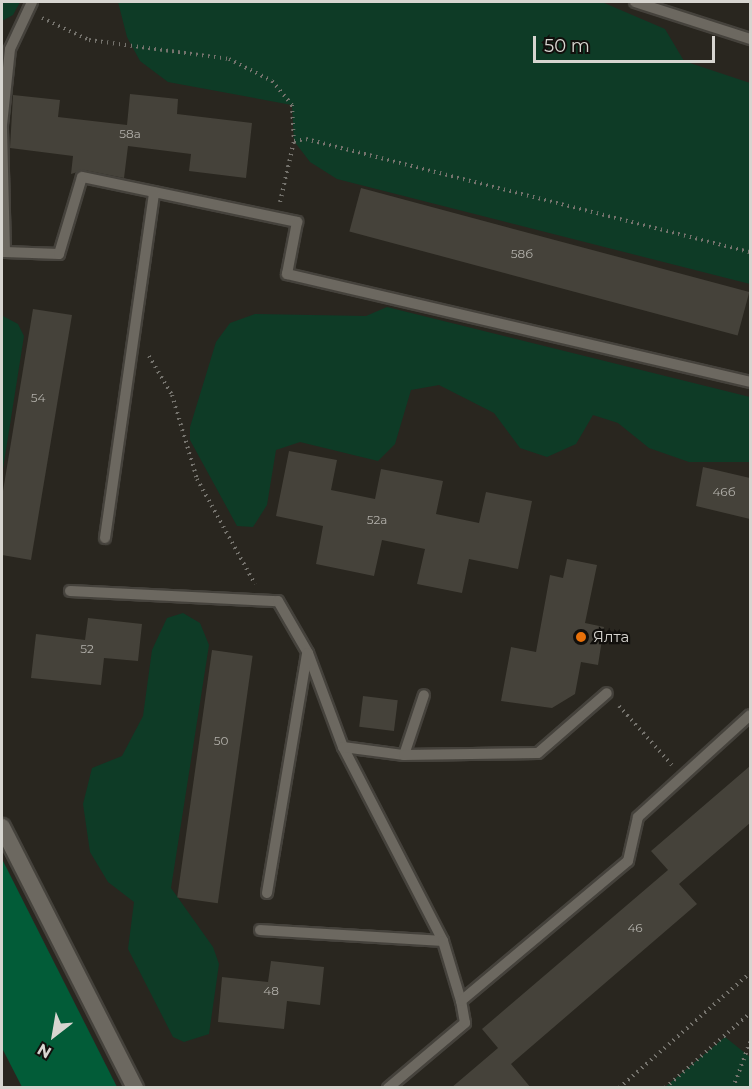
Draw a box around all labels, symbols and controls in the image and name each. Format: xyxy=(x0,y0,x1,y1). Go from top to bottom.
scale bar xyxy=(536,24,718,62)
text: 50 m xyxy=(544,35,590,57)
house number: 58а xyxy=(119,127,141,141)
house number: 58б xyxy=(511,247,533,261)
house number: 54 xyxy=(31,391,45,405)
house number: 46б xyxy=(712,485,736,499)
house number: 52а xyxy=(367,513,387,527)
place label: Ялта xyxy=(593,628,629,646)
marker: Ялта xyxy=(574,630,588,644)
house number: 52 xyxy=(80,642,94,656)
house number: 50 xyxy=(214,734,228,748)
house number: 46 xyxy=(627,921,643,935)
house number: 48 xyxy=(263,984,279,998)
north arrow xyxy=(24,1005,84,1065)
text: N xyxy=(34,1039,55,1062)

